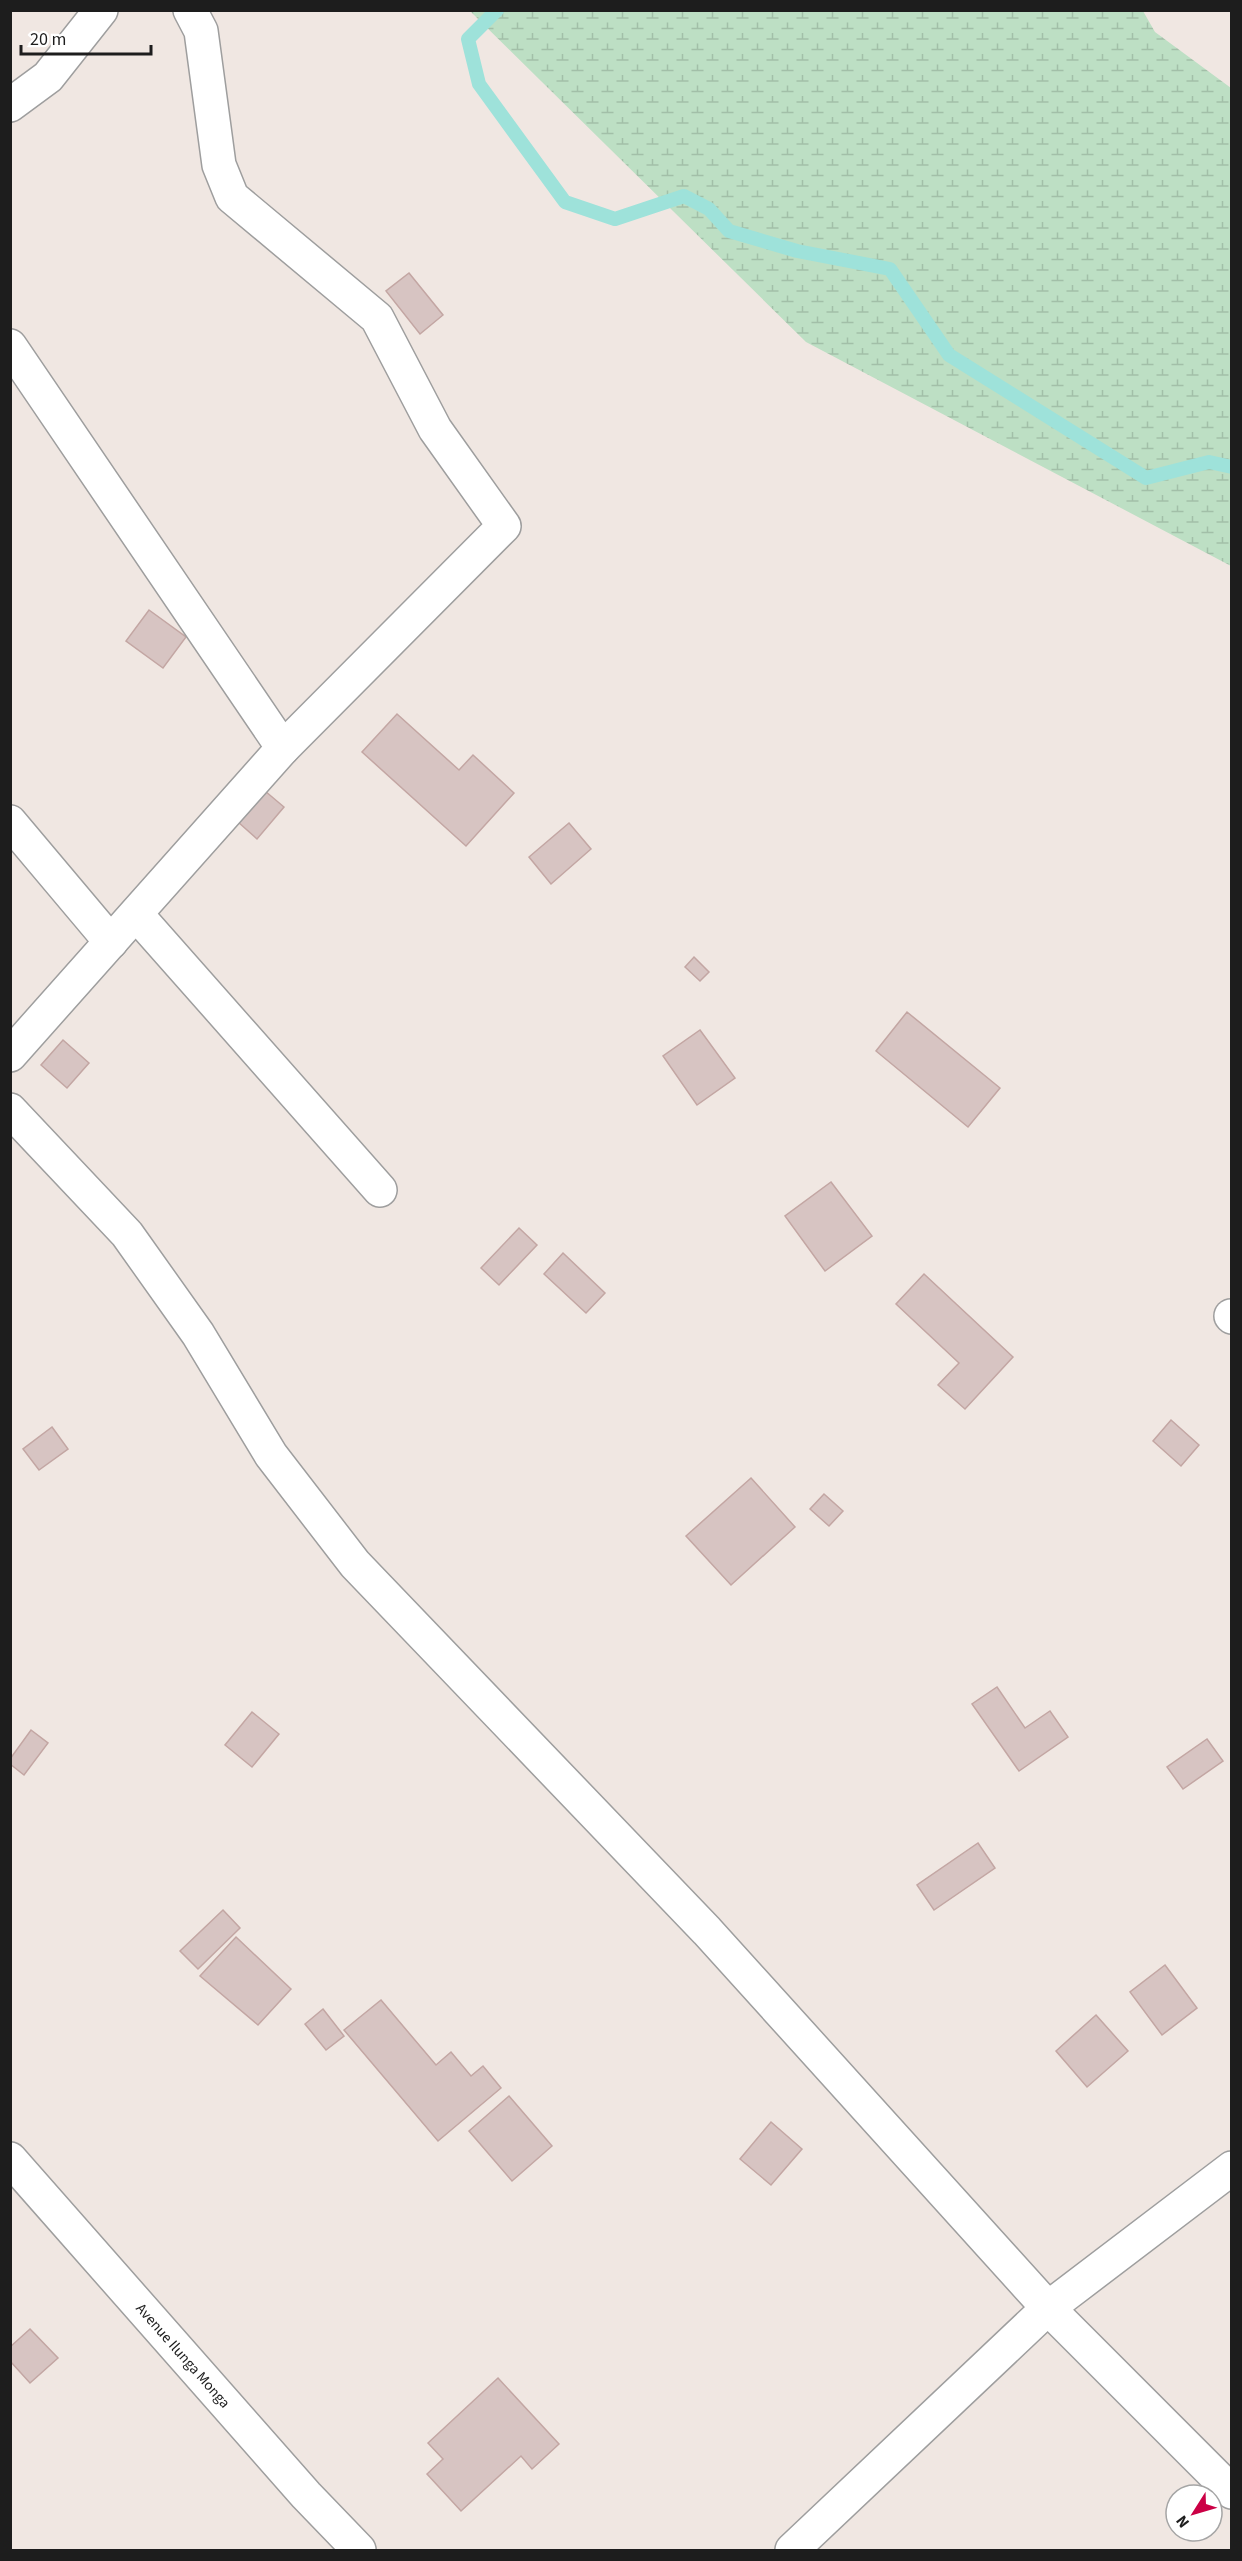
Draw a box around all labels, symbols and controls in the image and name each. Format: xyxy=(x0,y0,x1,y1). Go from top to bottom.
scale bar xyxy=(21,18,152,56)
text: 20 m xyxy=(30,27,66,52)
street label: Avenue Ilunga Monga xyxy=(131,2299,235,2413)
north arrow xyxy=(1164,2483,1224,2543)
text: N xyxy=(1171,2511,1195,2532)

